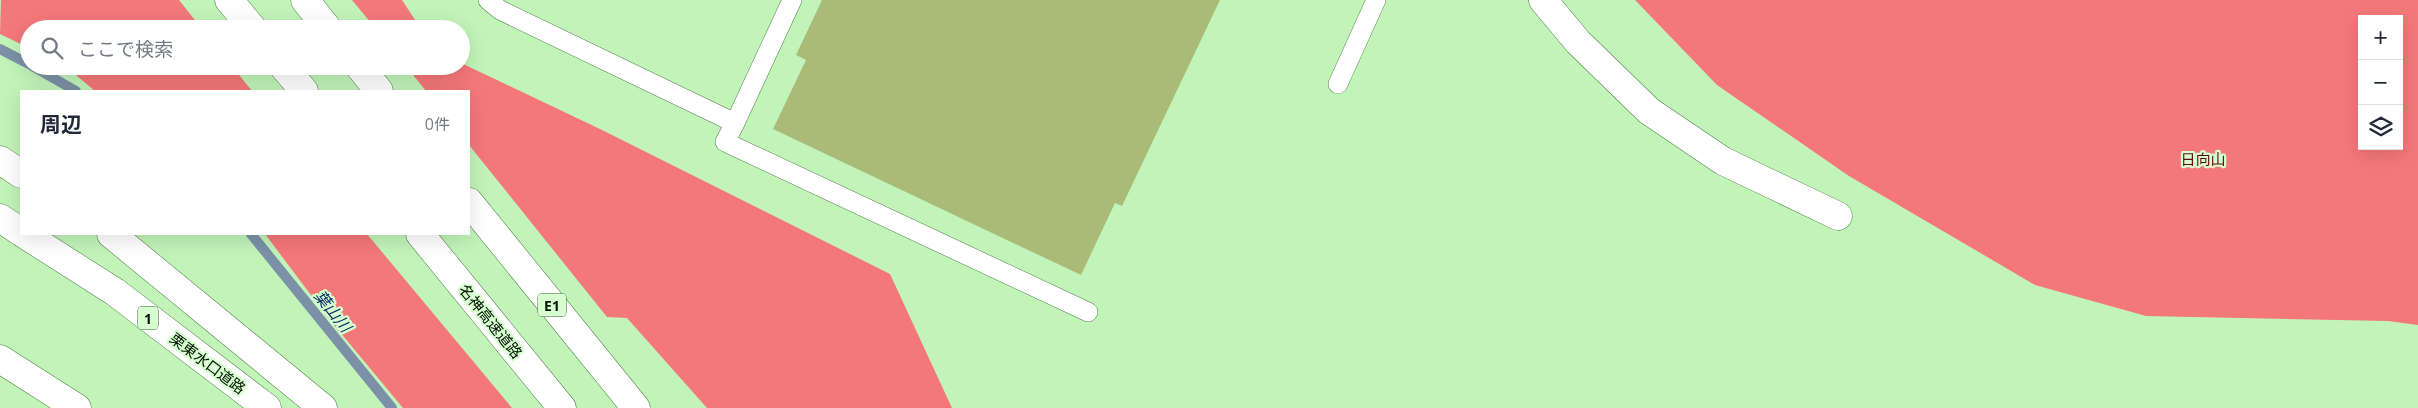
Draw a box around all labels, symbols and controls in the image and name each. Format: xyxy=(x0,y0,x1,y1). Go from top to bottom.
map controls xyxy=(2358,15,2403,150)
button: + xyxy=(2358,15,2403,60)
search box xyxy=(20,20,470,75)
icon: search xyxy=(38,34,66,62)
text: ここで検索 xyxy=(78,36,173,62)
button: − xyxy=(2358,60,2403,105)
button: layers xyxy=(2358,105,2403,150)
text: 周辺 xyxy=(40,110,82,138)
text: 0件 xyxy=(425,113,450,135)
park label: 日向山 xyxy=(2180,149,2226,169)
street label: 名神高速道路 xyxy=(455,280,527,362)
water label: 葉山川 xyxy=(309,285,358,338)
road number: E1 xyxy=(538,294,566,316)
road number: 1 xyxy=(138,306,158,330)
street label: 栗東水口道路 xyxy=(166,328,250,398)

